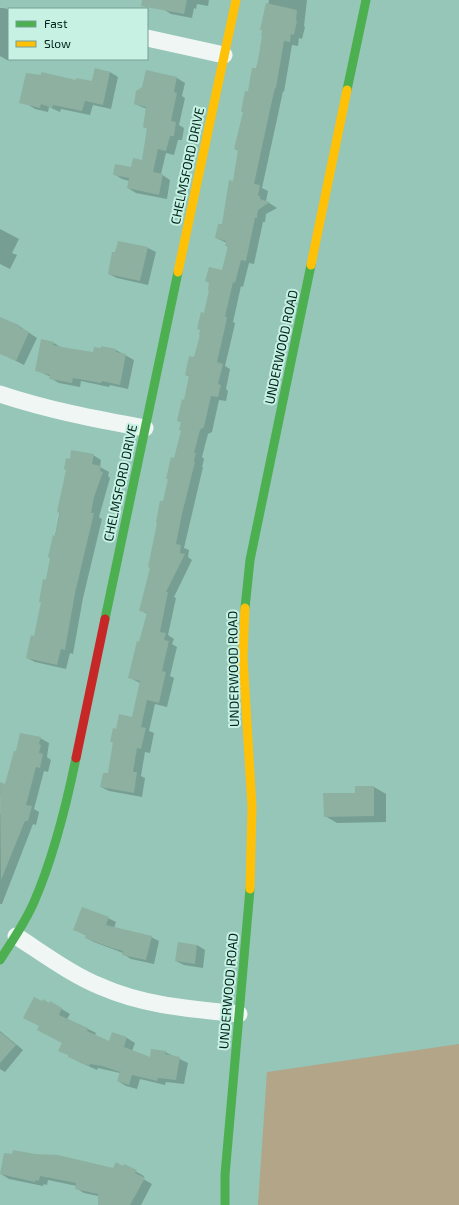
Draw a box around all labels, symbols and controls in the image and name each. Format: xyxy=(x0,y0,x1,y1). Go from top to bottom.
legend xyxy=(8,8,148,60)
text: Fast xyxy=(44,16,68,30)
text: Slow xyxy=(44,36,71,50)
street label: CHELMSFORD DRIVE xyxy=(167,106,207,226)
street label: UNDERWOOD ROAD xyxy=(261,288,301,406)
street label: CHELMSFORD DRIVE xyxy=(100,423,140,543)
street label: UNDERWOOD ROAD xyxy=(224,611,242,727)
street label: UNDERWOOD ROAD xyxy=(215,932,241,1050)

